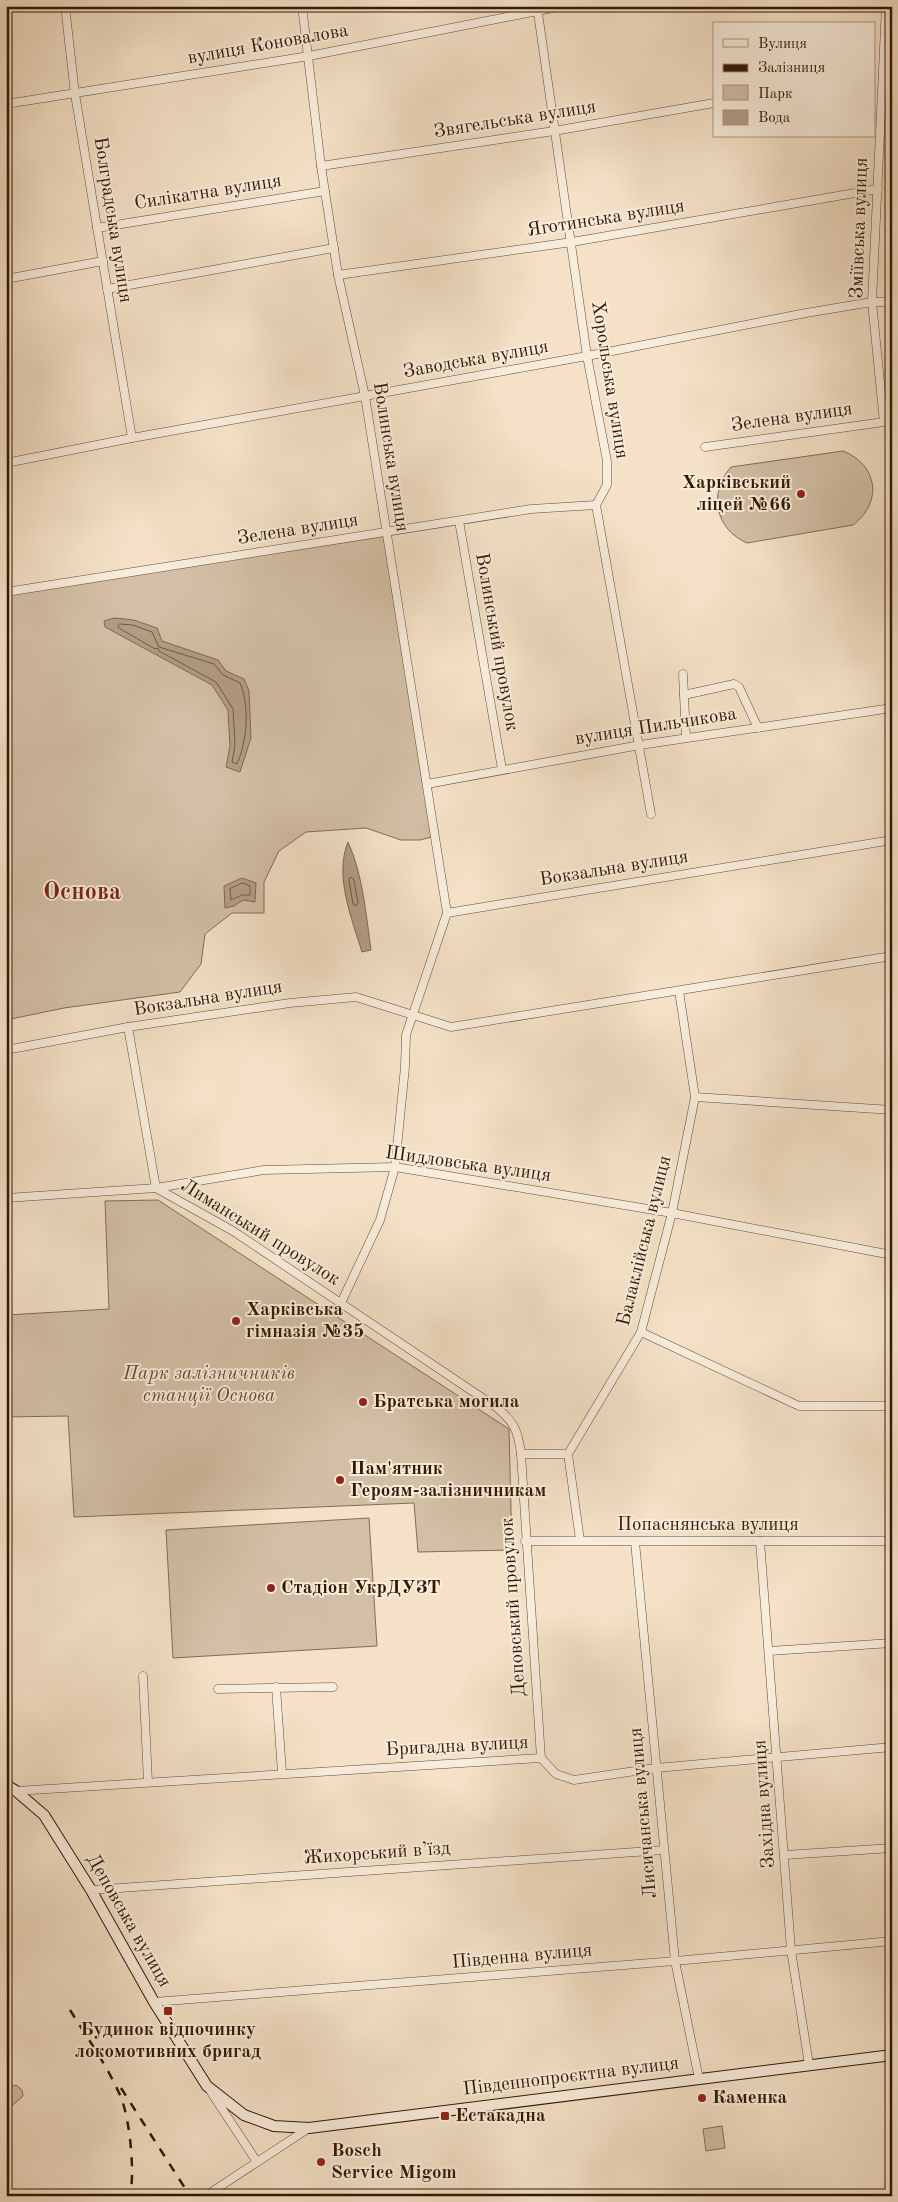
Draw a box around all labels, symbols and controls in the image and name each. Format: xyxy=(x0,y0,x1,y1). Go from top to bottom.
street label: вулиця Коновалова xyxy=(186,21,350,68)
legend xyxy=(713,22,876,138)
text: Вулиця xyxy=(758,37,807,52)
text: Залізниця xyxy=(758,61,825,76)
text: Парк xyxy=(758,87,793,102)
street label: Звягельська вулиця xyxy=(433,98,598,142)
text: Вода xyxy=(758,111,791,126)
street label: Болградська вулиця xyxy=(89,136,135,305)
street label: Зміївська вулиця xyxy=(848,157,872,299)
street label: Силікатна вулиця xyxy=(133,172,283,214)
street label: Яготинська вулиця xyxy=(526,197,686,241)
street label: Хорольська вулиця xyxy=(587,300,631,460)
street label: Заводська вулиця xyxy=(402,338,550,382)
street label: Волинська вулиця xyxy=(369,381,411,533)
street label: Зелена вулиця xyxy=(730,400,854,436)
place label: Харківський ліцей №66 xyxy=(682,474,791,515)
marker: Харківський ліцей №66 xyxy=(795,488,807,500)
street label: Зелена вулиця xyxy=(236,511,360,549)
street label: Волинський провулок xyxy=(471,551,521,733)
street label: вулиця Пильчикова xyxy=(574,705,739,749)
street label: Вокзальна вулиця xyxy=(538,848,690,890)
district label: Основа xyxy=(43,881,121,905)
street label: Вокзальна вулиця xyxy=(132,978,284,1020)
street label: Шидловська вулиця xyxy=(384,1144,552,1186)
street label: Балаклійська вулиця xyxy=(615,1154,675,1328)
street label: Лиманський провулок xyxy=(177,1176,343,1290)
place label: Харківська гімназія №35 xyxy=(246,1301,364,1342)
marker: Харківська гімназія №35 xyxy=(230,1315,242,1327)
park label: Парк залізничників станції Основа xyxy=(122,1365,295,1406)
place label: Братська могила xyxy=(373,1393,520,1412)
marker: Братська могила xyxy=(357,1396,369,1408)
place label: Пам'ятник Героям-залізничникам xyxy=(350,1460,546,1501)
marker: Пам'ятник Героям-залізничникам xyxy=(334,1474,346,1486)
street label: Деповський провулок xyxy=(498,1516,530,1697)
street label: Попаснянська вулиця xyxy=(617,1516,799,1535)
place label: Стадіон УкрДУЗТ xyxy=(281,1579,441,1598)
marker: Стадіон УкрДУЗТ xyxy=(265,1582,277,1594)
street label: Лисичанська вулиця xyxy=(627,1727,661,1899)
street label: Бригадна вулиця xyxy=(385,1734,529,1760)
street label: Західна вулиця xyxy=(751,1739,779,1869)
street label: Жихорський в’їзд xyxy=(303,1839,452,1869)
street label: Деповська вулиця xyxy=(82,1851,174,1991)
street label: Південна вулиця xyxy=(451,1941,593,1973)
marker: Будинок відпочинку локомотивних бригад xyxy=(162,2005,174,2017)
place label: Будинок відпочинку локомотивних бригад xyxy=(75,2021,261,2062)
street label: Південнопроєктна вулиця xyxy=(462,2054,680,2100)
place label: Каменка xyxy=(712,2089,788,2108)
marker: Каменка xyxy=(696,2092,708,2104)
place label: Естакадна xyxy=(455,2107,546,2126)
marker: Естакадна xyxy=(439,2110,451,2122)
place label: Bosch Service Migom xyxy=(331,2142,457,2183)
marker: Bosch Service Migom xyxy=(315,2156,327,2168)

